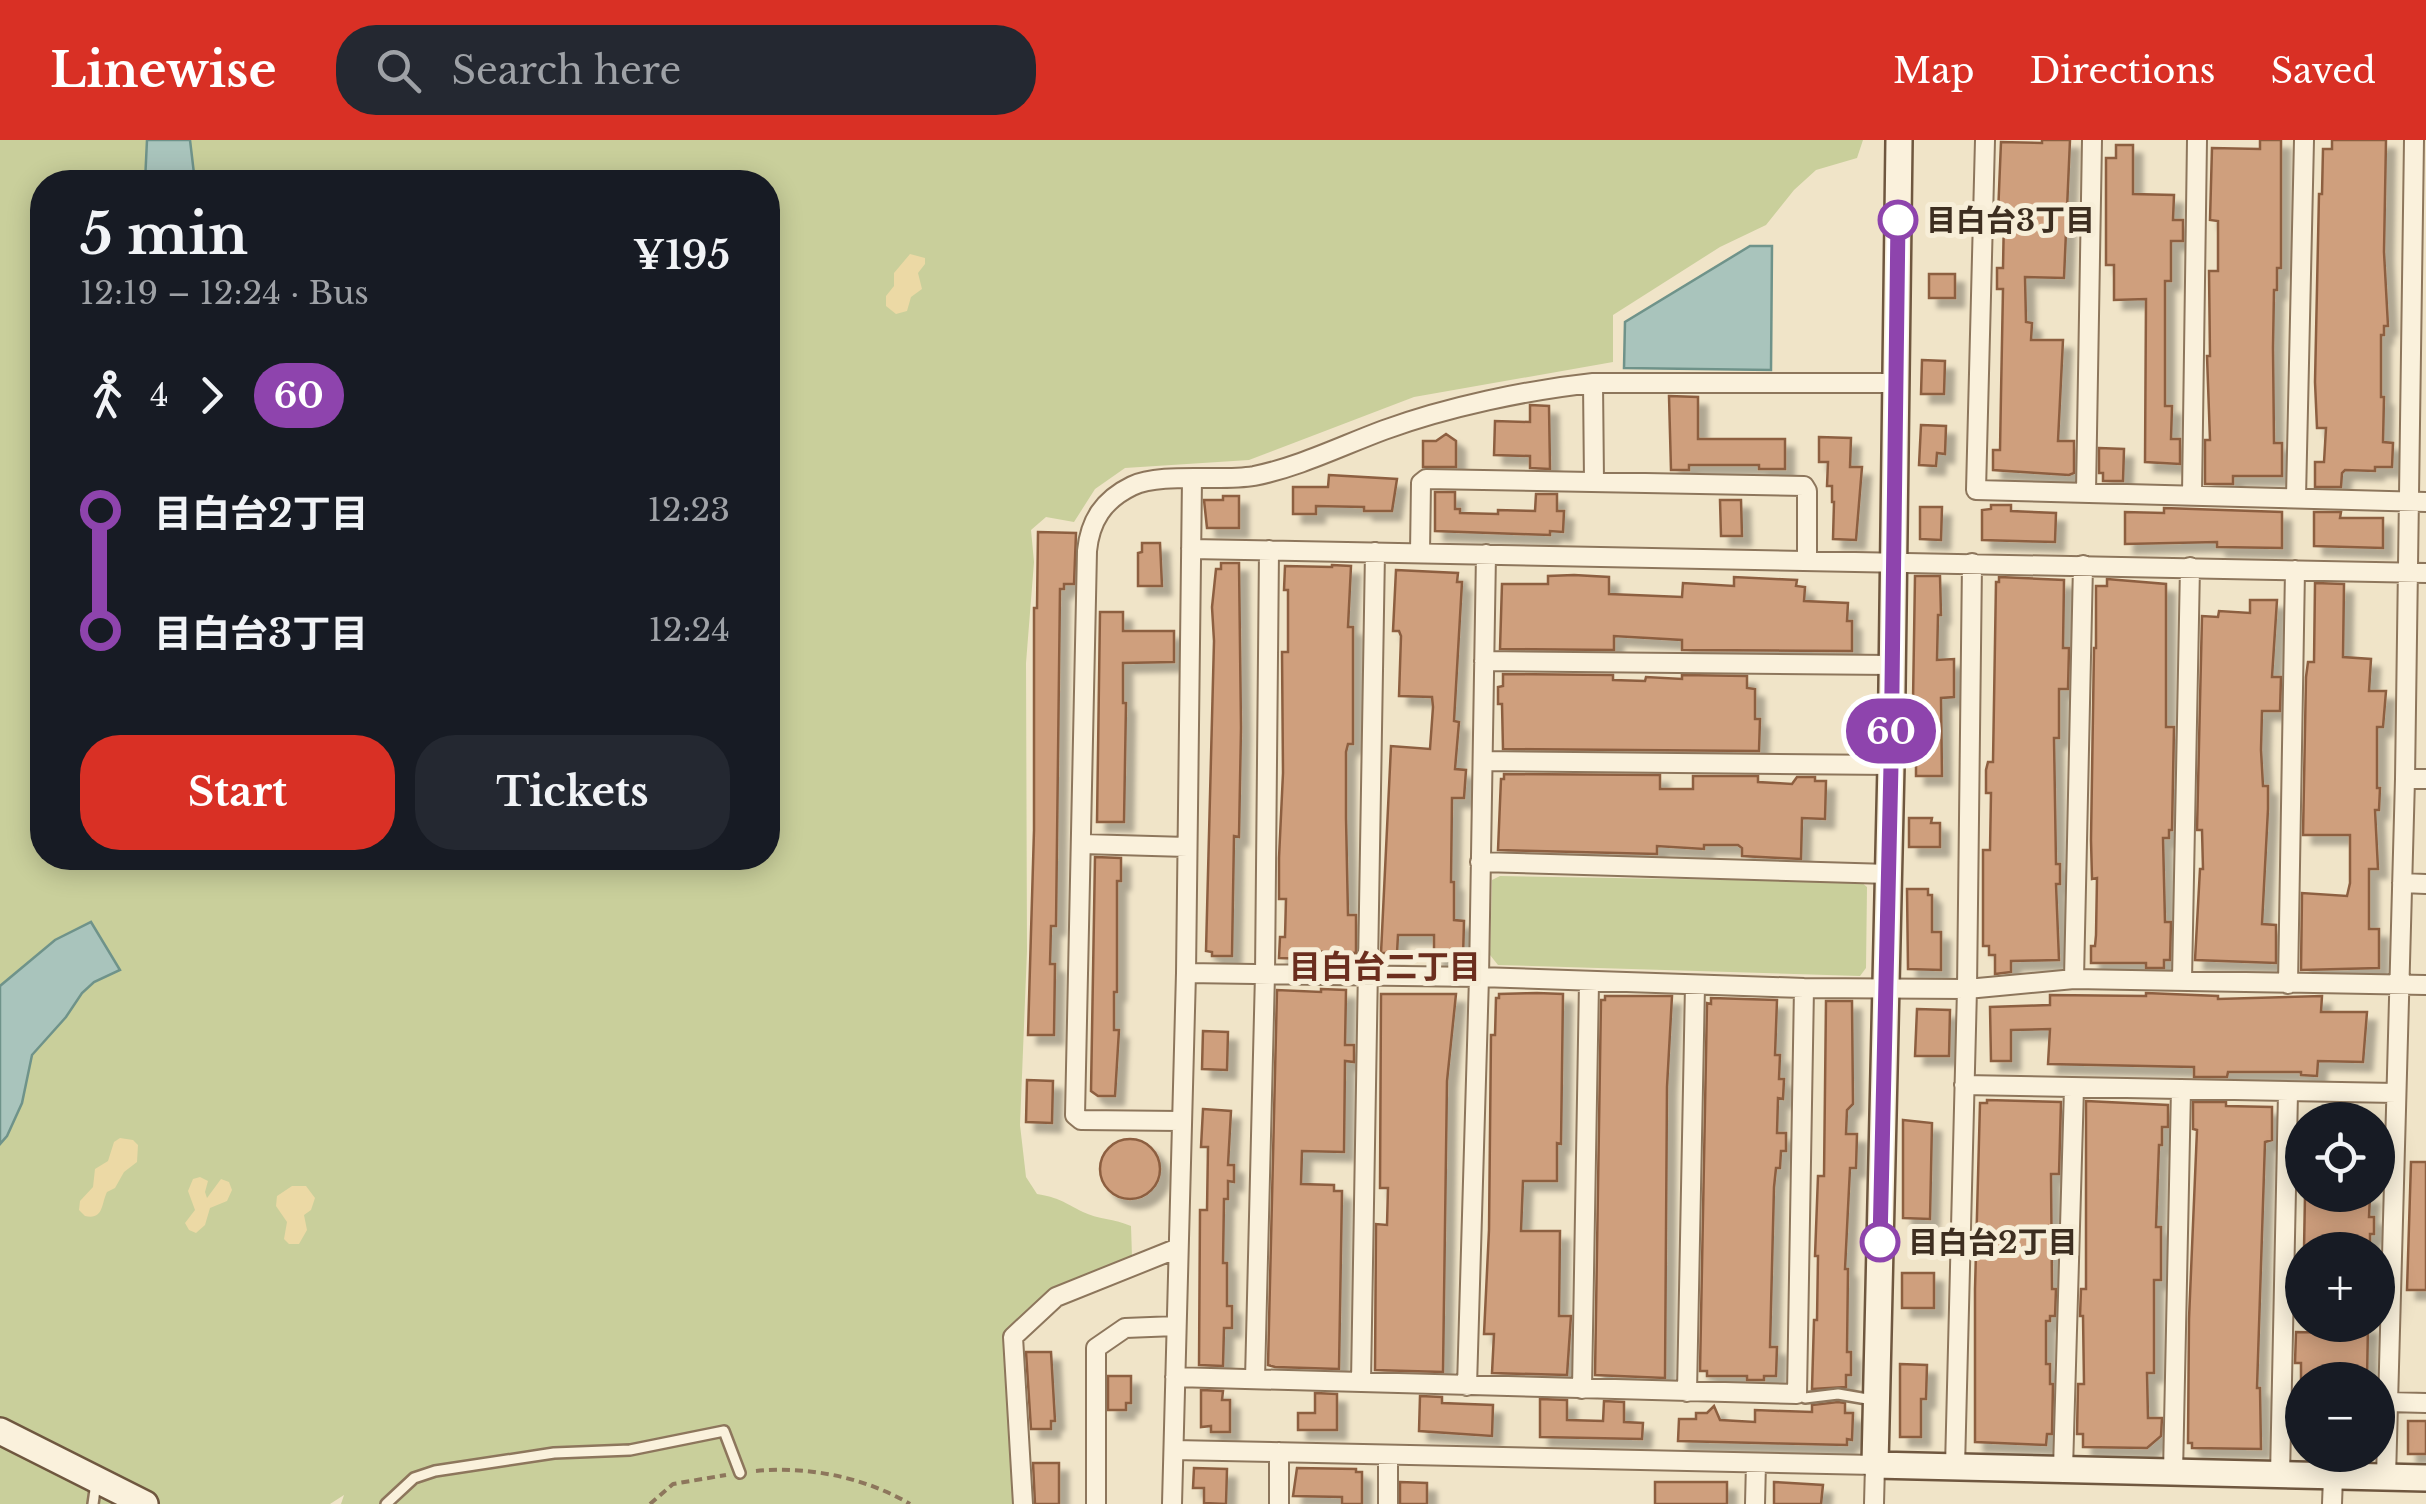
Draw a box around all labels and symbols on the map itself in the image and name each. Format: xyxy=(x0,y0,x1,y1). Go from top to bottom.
marker: 目白台3丁目 xyxy=(1879,201,1917,239)
place label: 目白台3丁目 xyxy=(1926,202,2095,239)
line badge: 60 xyxy=(1846,698,1936,764)
district label: 目白台二丁目 xyxy=(1289,947,1481,987)
marker: 目白台2丁目 xyxy=(1861,1223,1899,1261)
place label: 目白台2丁目 xyxy=(1908,1224,2078,1261)

